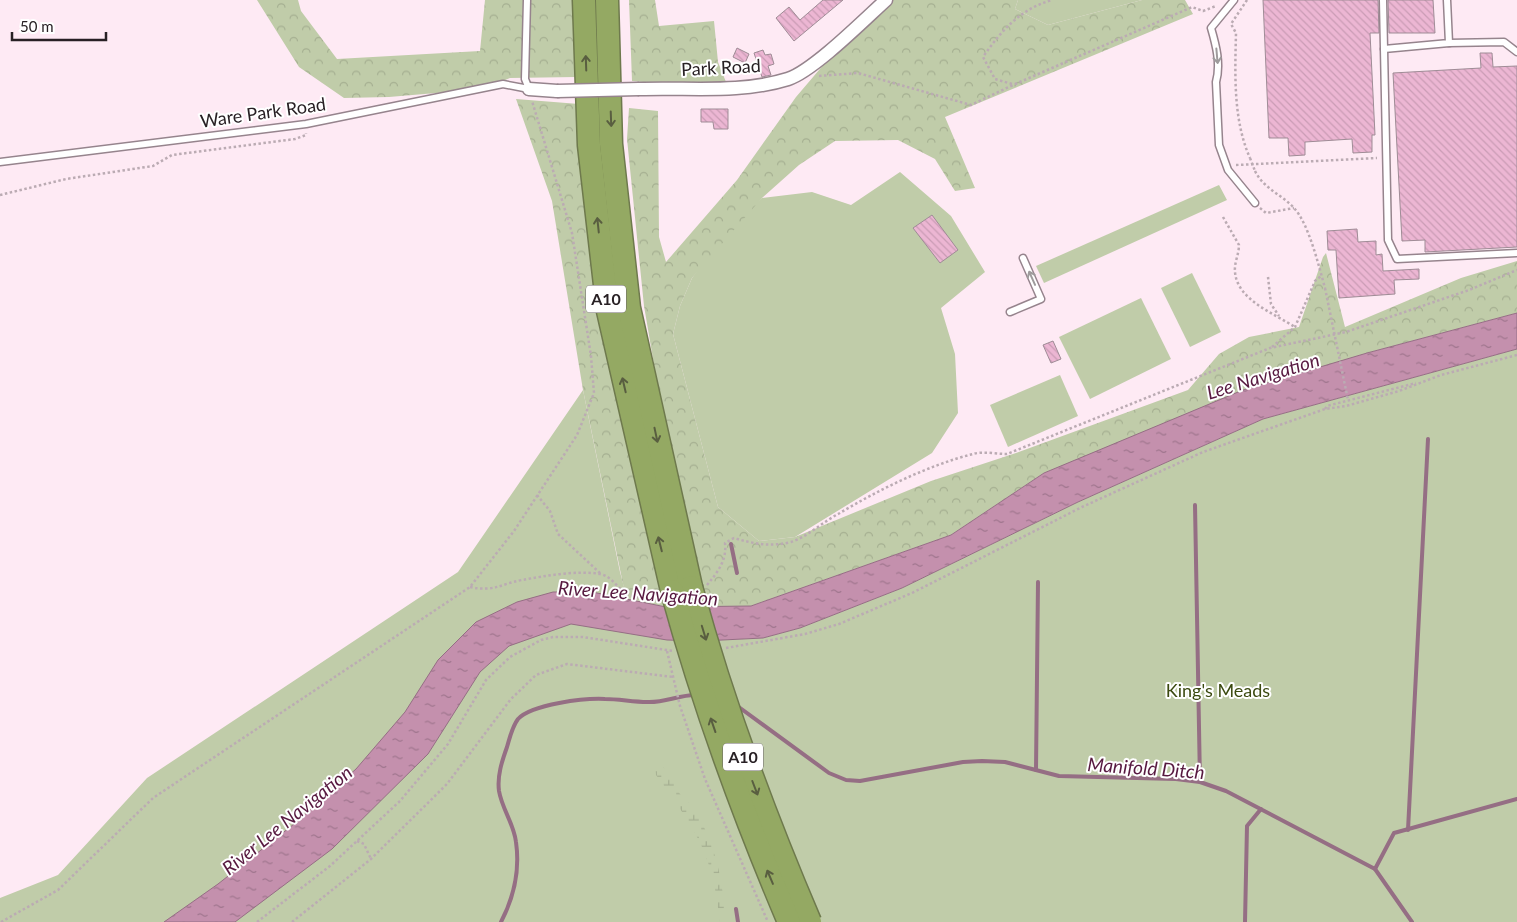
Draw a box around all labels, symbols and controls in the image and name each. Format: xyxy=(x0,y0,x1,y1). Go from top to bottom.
scale bar xyxy=(12,10,106,42)
text: 50 m xyxy=(20,17,54,35)
one-way arrow xyxy=(1212,48,1222,64)
street label: Park Road xyxy=(681,54,761,80)
one-way arrow xyxy=(582,55,591,71)
street label: Ware Park Road xyxy=(199,92,327,132)
one-way arrow xyxy=(606,110,615,126)
one-way arrow xyxy=(593,217,603,233)
one-way arrow xyxy=(1027,271,1036,286)
road number: A10 xyxy=(586,286,626,312)
water label: Lee Navigation xyxy=(1204,347,1322,404)
one-way arrow xyxy=(619,378,629,394)
one-way arrow xyxy=(652,426,661,442)
one-way arrow xyxy=(655,536,664,552)
water label: River Lee Navigation xyxy=(557,575,719,610)
one-way arrow xyxy=(699,625,709,641)
park label: King's Meads xyxy=(1166,679,1270,701)
one-way arrow xyxy=(707,717,717,733)
road number: A10 xyxy=(723,744,763,770)
water label: Manifold Ditch xyxy=(1087,752,1205,783)
water label: River Lee Navigation xyxy=(217,760,356,879)
one-way arrow xyxy=(751,779,760,795)
one-way arrow xyxy=(764,870,774,885)

